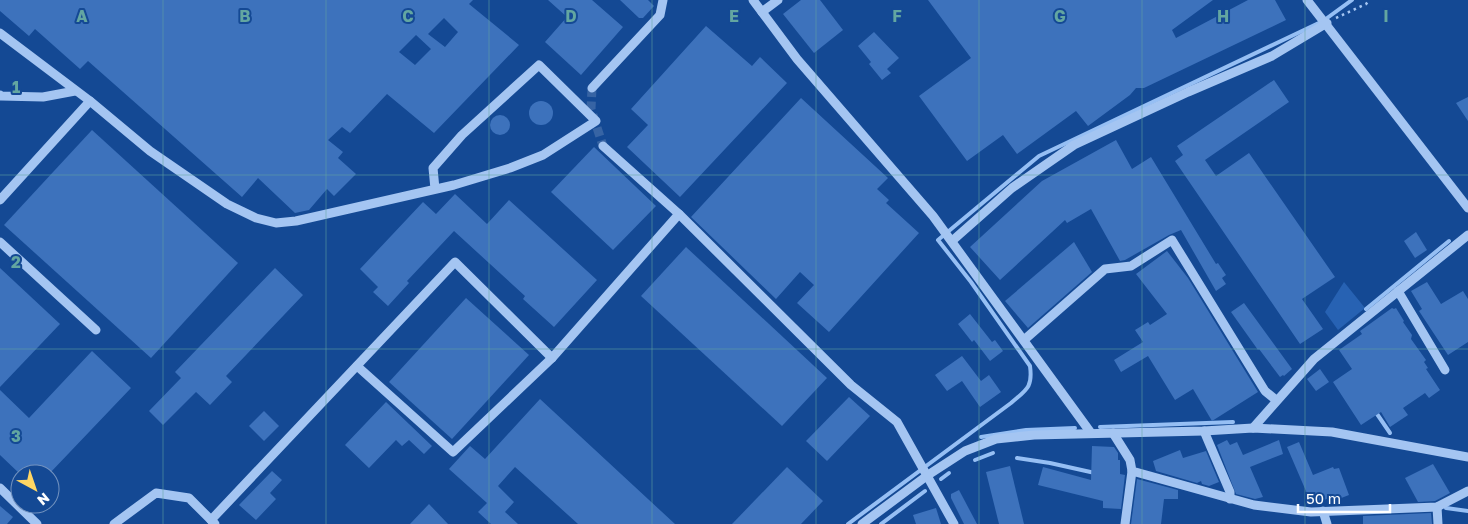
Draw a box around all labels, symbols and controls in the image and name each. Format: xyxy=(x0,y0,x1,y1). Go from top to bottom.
text: A xyxy=(76,6,88,26)
text: B xyxy=(239,6,251,26)
text: C xyxy=(402,6,414,26)
text: D xyxy=(565,6,577,26)
text: E xyxy=(729,6,739,26)
text: F xyxy=(892,6,902,26)
text: G xyxy=(1054,6,1066,26)
text: H xyxy=(1217,6,1229,26)
text: I xyxy=(1383,6,1389,26)
text: 1 xyxy=(12,77,20,97)
text: 2 xyxy=(11,252,21,272)
text: 3 xyxy=(11,426,21,446)
north arrow xyxy=(10,464,60,514)
scale bar xyxy=(1298,482,1390,514)
text: N xyxy=(34,489,53,509)
text: 50 m xyxy=(1306,489,1341,507)

